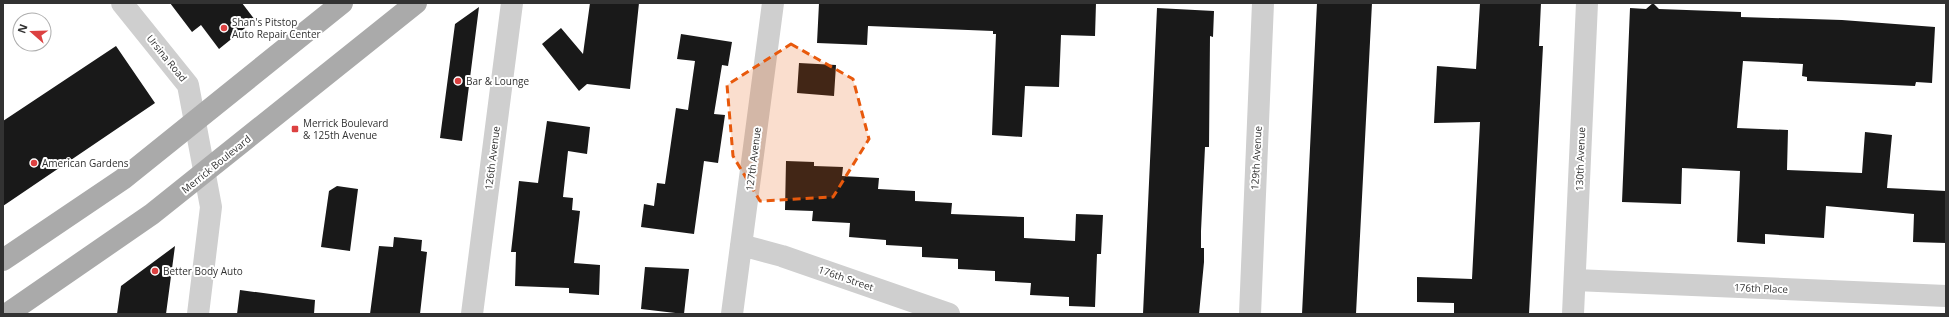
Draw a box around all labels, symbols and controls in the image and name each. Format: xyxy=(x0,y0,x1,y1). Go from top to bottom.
north arrow xyxy=(12,12,52,52)
place label: Shan's Pitstop Auto Repair Center xyxy=(232,15,321,41)
text: N xyxy=(14,22,31,35)
marker: Shan's Pitstop Auto Repair Center xyxy=(219,23,229,33)
street label: Ursina Road xyxy=(144,32,190,84)
place label: Bar & Lounge xyxy=(466,74,530,88)
marker: Bar & Lounge xyxy=(453,76,463,86)
place label: Merrick Boulevard & 125th Avenue xyxy=(303,116,388,142)
marker: Merrick Boulevard & 125th Avenue xyxy=(290,124,300,134)
street label: 126th Avenue xyxy=(481,125,503,191)
street label: 129th Avenue xyxy=(1247,125,1265,190)
street label: 127th Avenue xyxy=(742,126,764,192)
street label: 130th Avenue xyxy=(1572,126,1588,191)
street label: Merrick Boulevard xyxy=(178,132,254,196)
place label: American Gardens xyxy=(42,156,129,170)
marker: American Gardens xyxy=(29,158,39,168)
street label: 176th Street xyxy=(817,262,876,294)
place label: Better Body Auto xyxy=(163,264,243,278)
marker: Better Body Auto xyxy=(150,266,160,276)
street label: 176th Place xyxy=(1734,280,1789,296)

